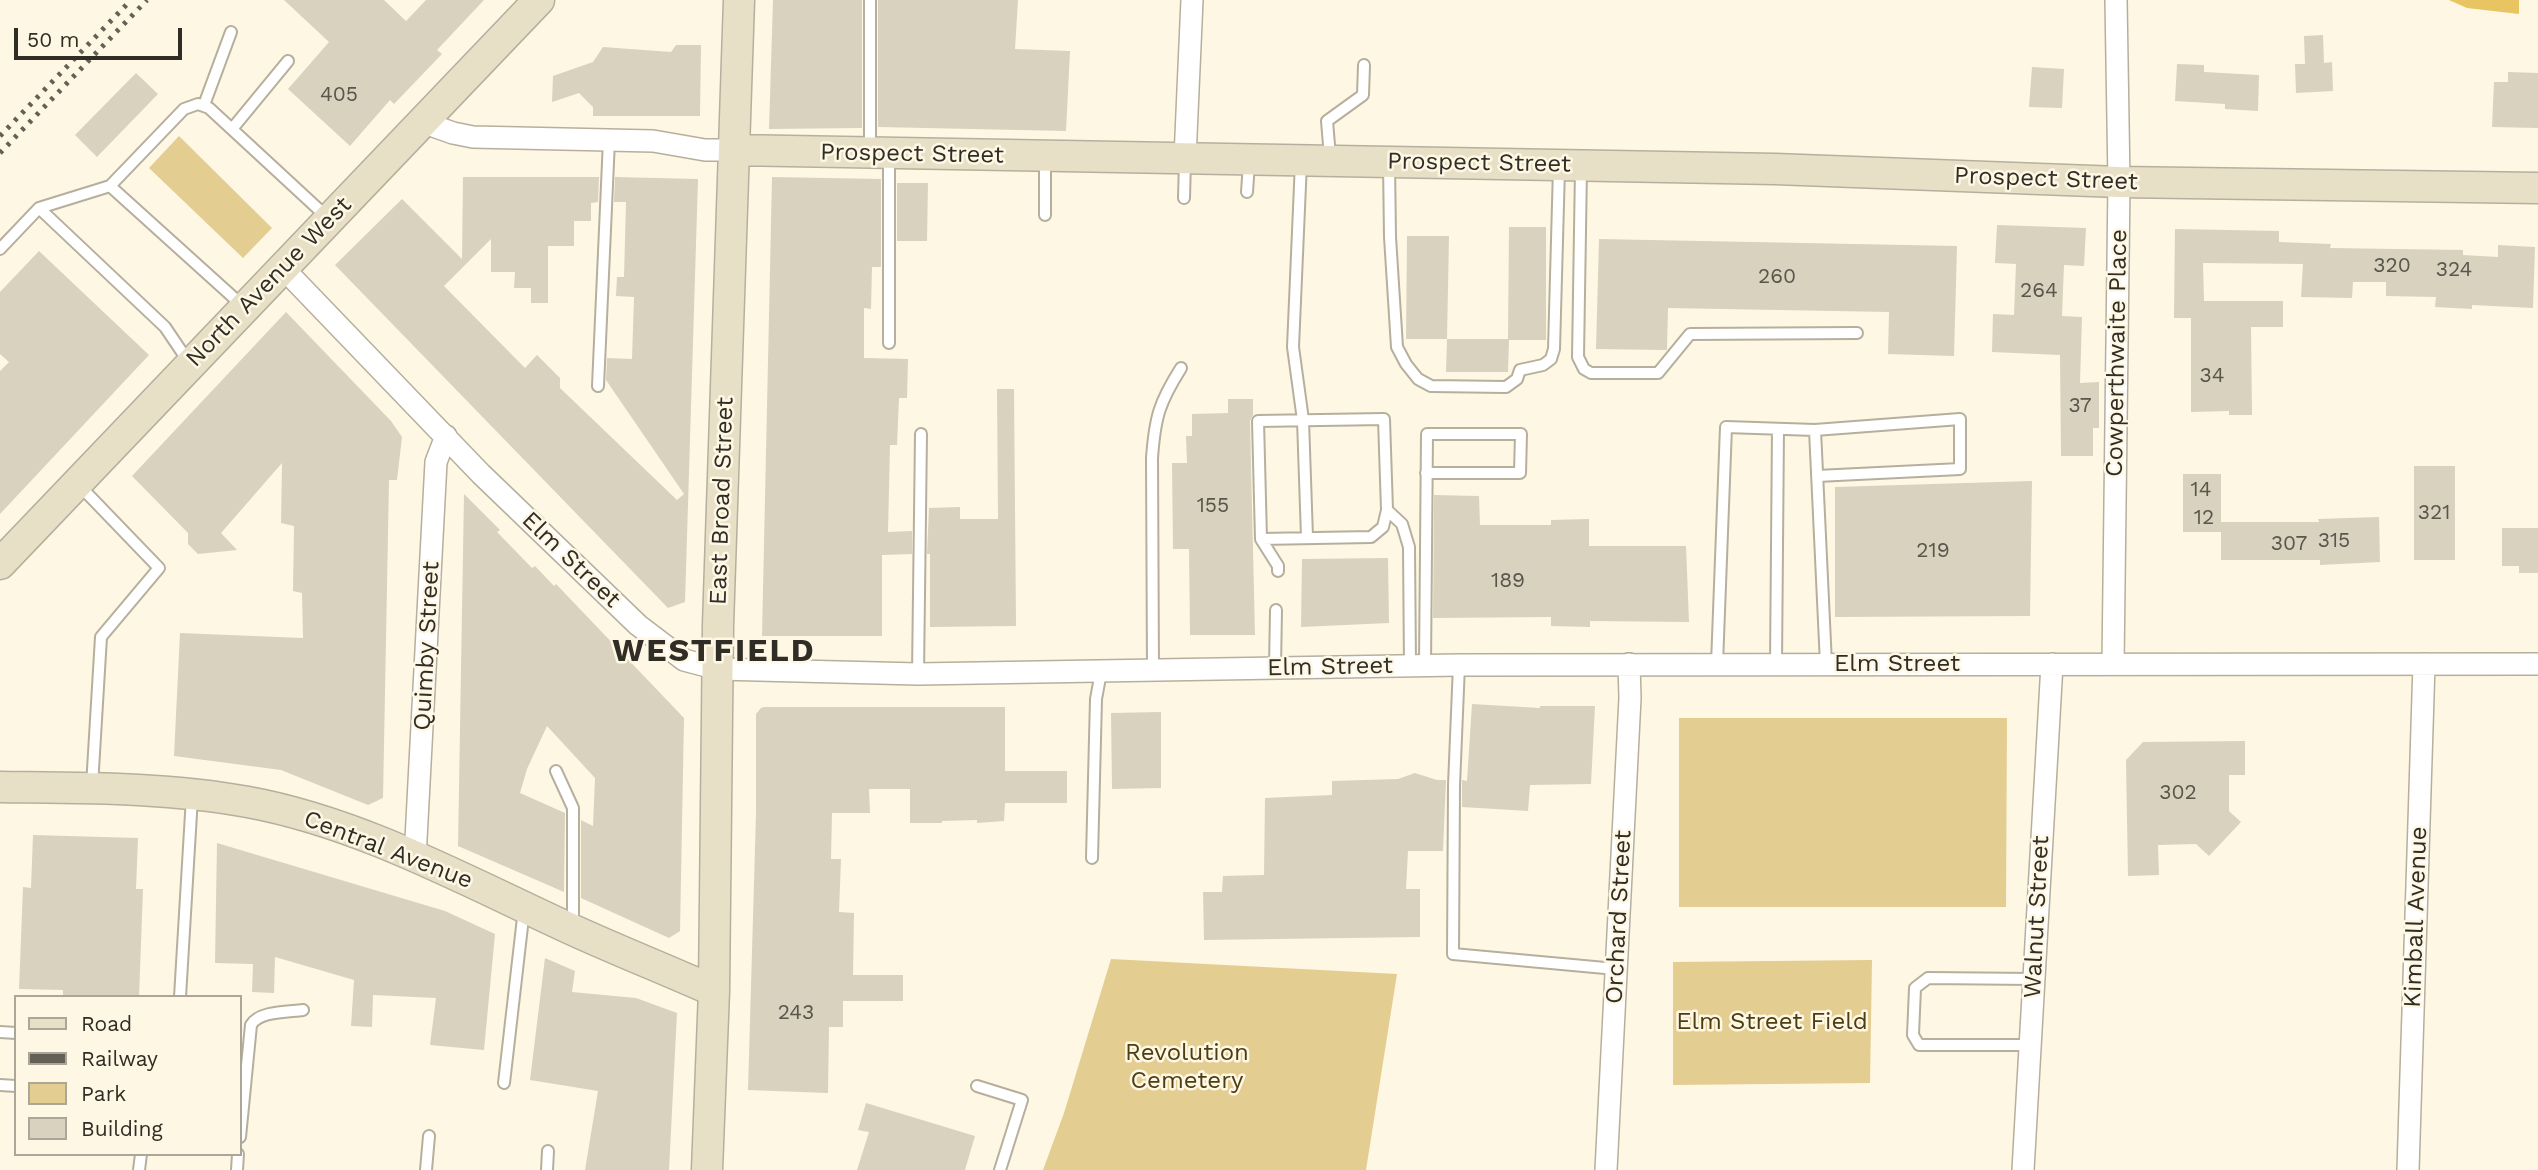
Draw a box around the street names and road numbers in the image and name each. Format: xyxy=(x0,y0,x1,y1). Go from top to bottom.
street label: Prospect Street xyxy=(820,138,1004,170)
street label: Prospect Street xyxy=(1387,147,1571,179)
street label: Prospect Street xyxy=(1954,161,2138,197)
street label: North Avenue West xyxy=(180,191,358,373)
street label: Cowperthwaite Place xyxy=(2100,229,2134,477)
street label: East Broad Street xyxy=(704,396,740,606)
street label: Elm Street xyxy=(516,506,626,614)
street label: Quimby Street xyxy=(408,561,446,731)
street label: Elm Street xyxy=(1834,650,1960,678)
street label: Elm Street xyxy=(1267,652,1393,682)
street label: Central Avenue xyxy=(300,805,476,895)
street label: Kimball Avenue xyxy=(2398,826,2434,1008)
street label: Orchard Street xyxy=(1600,829,1638,1005)
street label: Walnut Street xyxy=(2018,835,2056,999)

